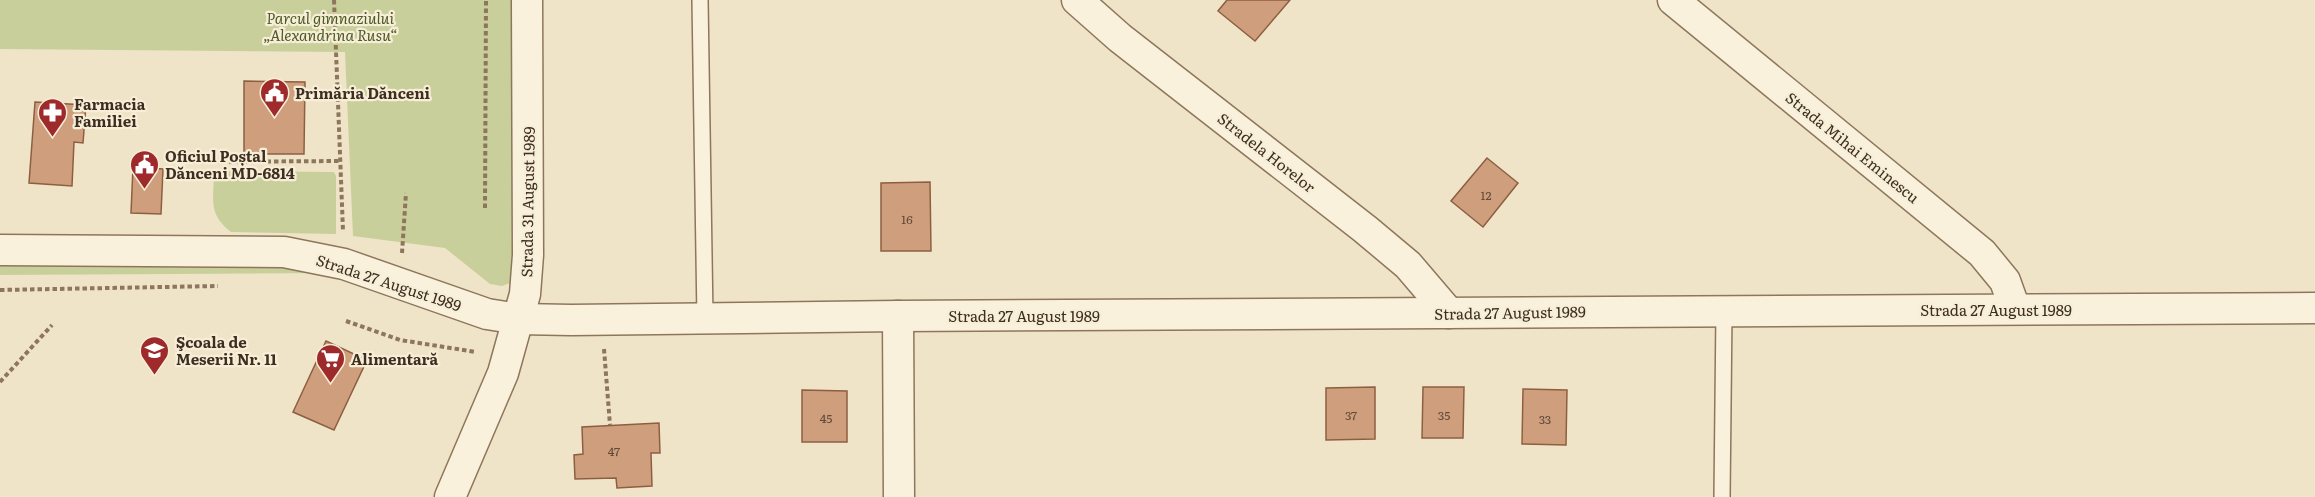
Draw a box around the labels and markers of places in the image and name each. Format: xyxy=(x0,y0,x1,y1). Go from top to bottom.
public building icon: Primăria Dănceni xyxy=(258,76,290,118)
place label: Primăria Dănceni xyxy=(295,81,431,104)
place label: Farmacia Familiei xyxy=(74,92,146,132)
pharmacy icon: Farmacia Familiei xyxy=(37,96,69,138)
place label: Oficiul Poștal Dănceni MD-6814 xyxy=(165,144,295,184)
public building icon: Oficiul Poștal Dănceni MD-6814 xyxy=(128,148,160,190)
place label: Şcoala de Meserii Nr. 11 xyxy=(176,330,277,370)
school or university icon: Şcoala de Meserii Nr. 11 xyxy=(139,334,171,376)
supermarket icon: Alimentară xyxy=(314,342,346,384)
place label: Alimentară xyxy=(351,347,438,370)

